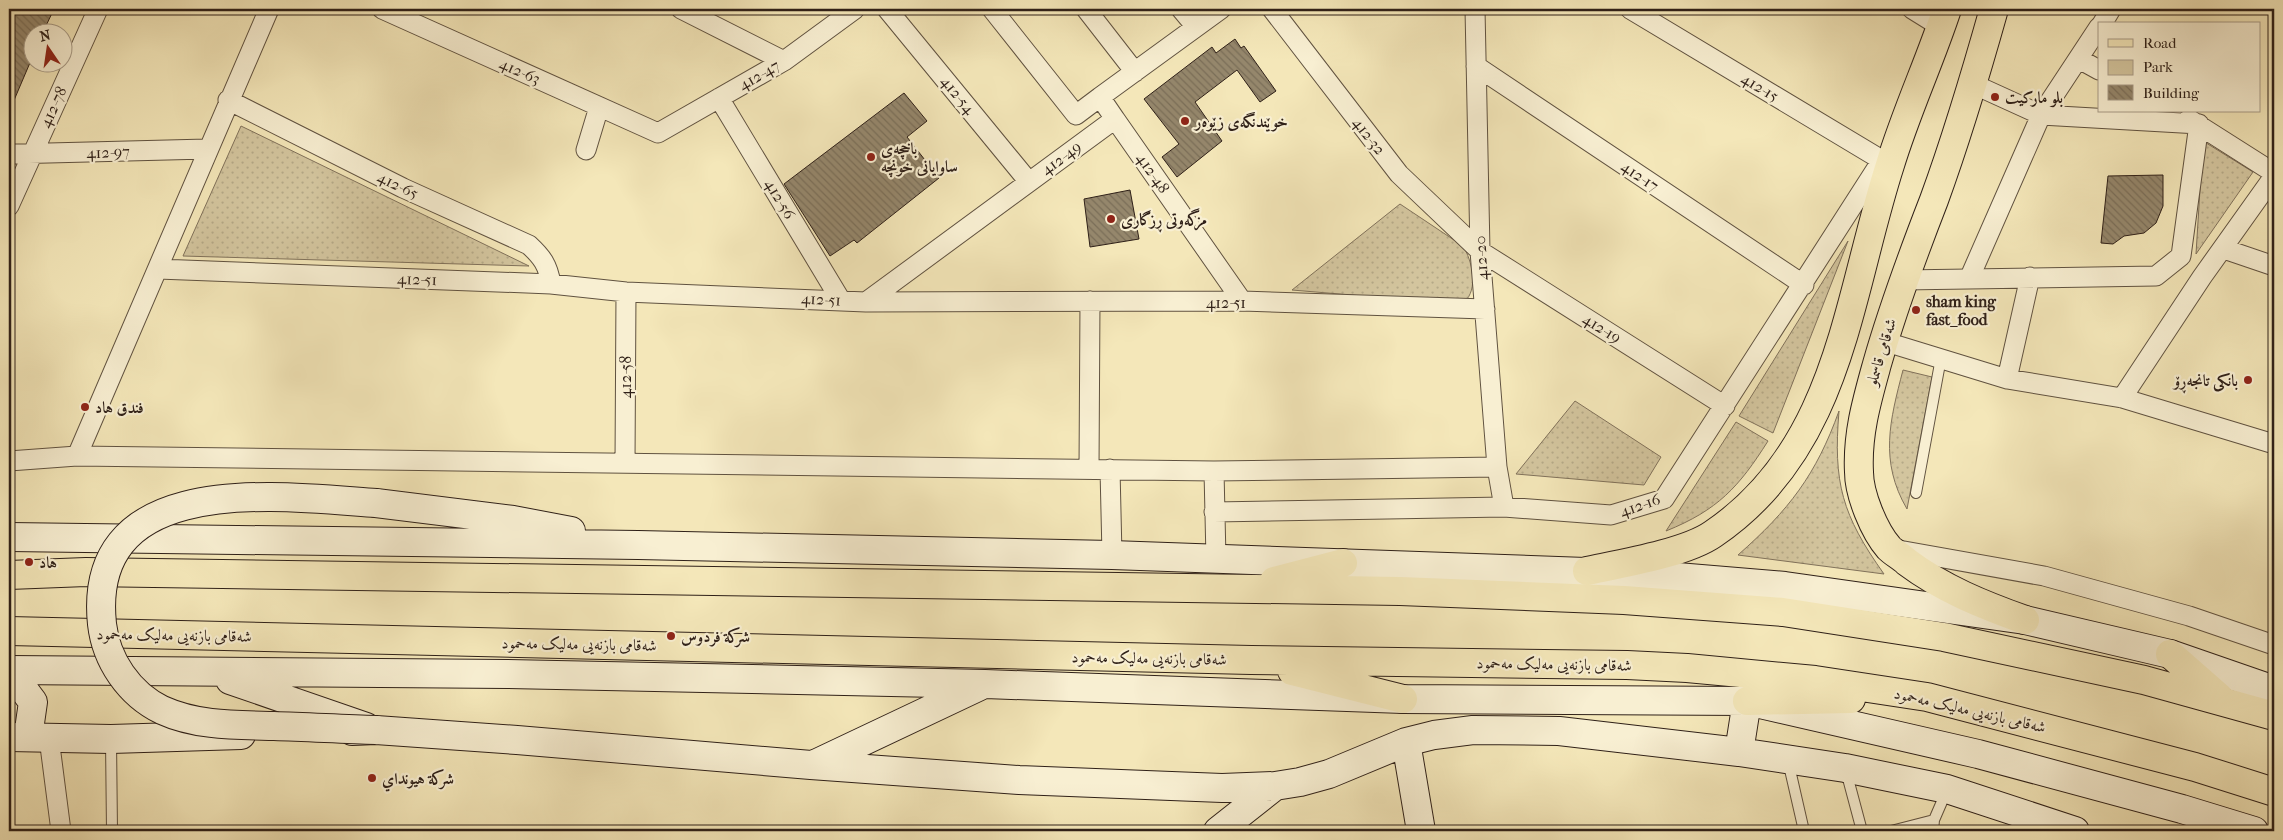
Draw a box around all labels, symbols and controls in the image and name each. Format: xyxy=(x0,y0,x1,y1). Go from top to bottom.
north arrow xyxy=(22,22,72,72)
legend xyxy=(2098,22,2260,112)
text: N xyxy=(38,26,53,45)
text: Road xyxy=(2143,34,2177,52)
street label: 412-63 xyxy=(497,54,543,88)
street label: 412-47 xyxy=(735,56,783,94)
text: Park xyxy=(2143,58,2173,76)
street label: 412-15 xyxy=(1738,69,1782,106)
street label: 412-54 xyxy=(937,72,980,118)
street label: 412-78 xyxy=(35,83,71,131)
text: Building xyxy=(2143,84,2200,102)
place label: بلو ماركيت xyxy=(2005,88,2063,108)
marker: بلو ماركيت xyxy=(1989,91,2001,103)
place label: خوێندنگەی زێوەر xyxy=(1193,111,1288,132)
street label: 412-32 xyxy=(1348,113,1390,159)
marker: خوێندنگەی زێوەر xyxy=(1179,115,1191,127)
street label: 412-49 xyxy=(1037,137,1085,179)
place label: باخچەی ساوایانی خونچە xyxy=(881,139,958,178)
street label: 412-97 xyxy=(86,142,130,162)
street label: 412-48 xyxy=(1132,149,1174,197)
marker: باخچەی ساوایانی خونچە xyxy=(865,151,877,163)
street label: 412-17 xyxy=(1618,157,1663,195)
street label: 412-65 xyxy=(374,167,422,203)
street label: 412-56 xyxy=(761,176,799,223)
place label: مزگەوتی ڕزگاری xyxy=(1121,208,1207,233)
marker: مزگەوتی ڕزگاری xyxy=(1105,213,1117,225)
street label: 412-20 xyxy=(1470,235,1492,281)
street label: 412-51 xyxy=(397,269,437,289)
street label: 412-51 xyxy=(800,288,842,310)
place label: sham king fast_food xyxy=(1925,292,1996,329)
street label: 412-51 xyxy=(1206,293,1246,312)
marker: sham king fast_food xyxy=(1910,304,1922,316)
street label: 412-19 xyxy=(1579,309,1625,347)
street label: شەقامی قاسملو xyxy=(1861,316,1900,390)
street label: 412-58 xyxy=(616,356,635,398)
place label: بانکی تانجەڕۆ xyxy=(2172,371,2238,394)
marker: بانکی تانجەڕۆ xyxy=(2242,374,2254,386)
place label: فندق هاد xyxy=(95,398,144,417)
marker: فندق هاد xyxy=(79,401,91,413)
street label: 412-16 xyxy=(1617,489,1663,521)
place label: هاد xyxy=(39,553,57,572)
marker: هاد xyxy=(23,556,35,568)
street label: شەقامی بازنەیی مەلیک مەحمود xyxy=(96,624,252,647)
place label: شركة فردوس xyxy=(681,627,750,648)
marker: شركة فردوس xyxy=(665,630,677,642)
street label: شەقامی بازنەیی مەلیک مەحمود xyxy=(501,633,657,656)
street label: شەقامی بازنەیی مەلیک مەحمود xyxy=(1071,647,1227,670)
street label: شەقامی بازنەیی مەلیک مەحمود xyxy=(1476,653,1632,676)
street label: شەقامی بازنەیی مەلیک مەحمود xyxy=(1892,683,2048,738)
place label: شركة هيونداي xyxy=(382,769,454,792)
marker: شركة هيونداي xyxy=(366,772,378,784)

